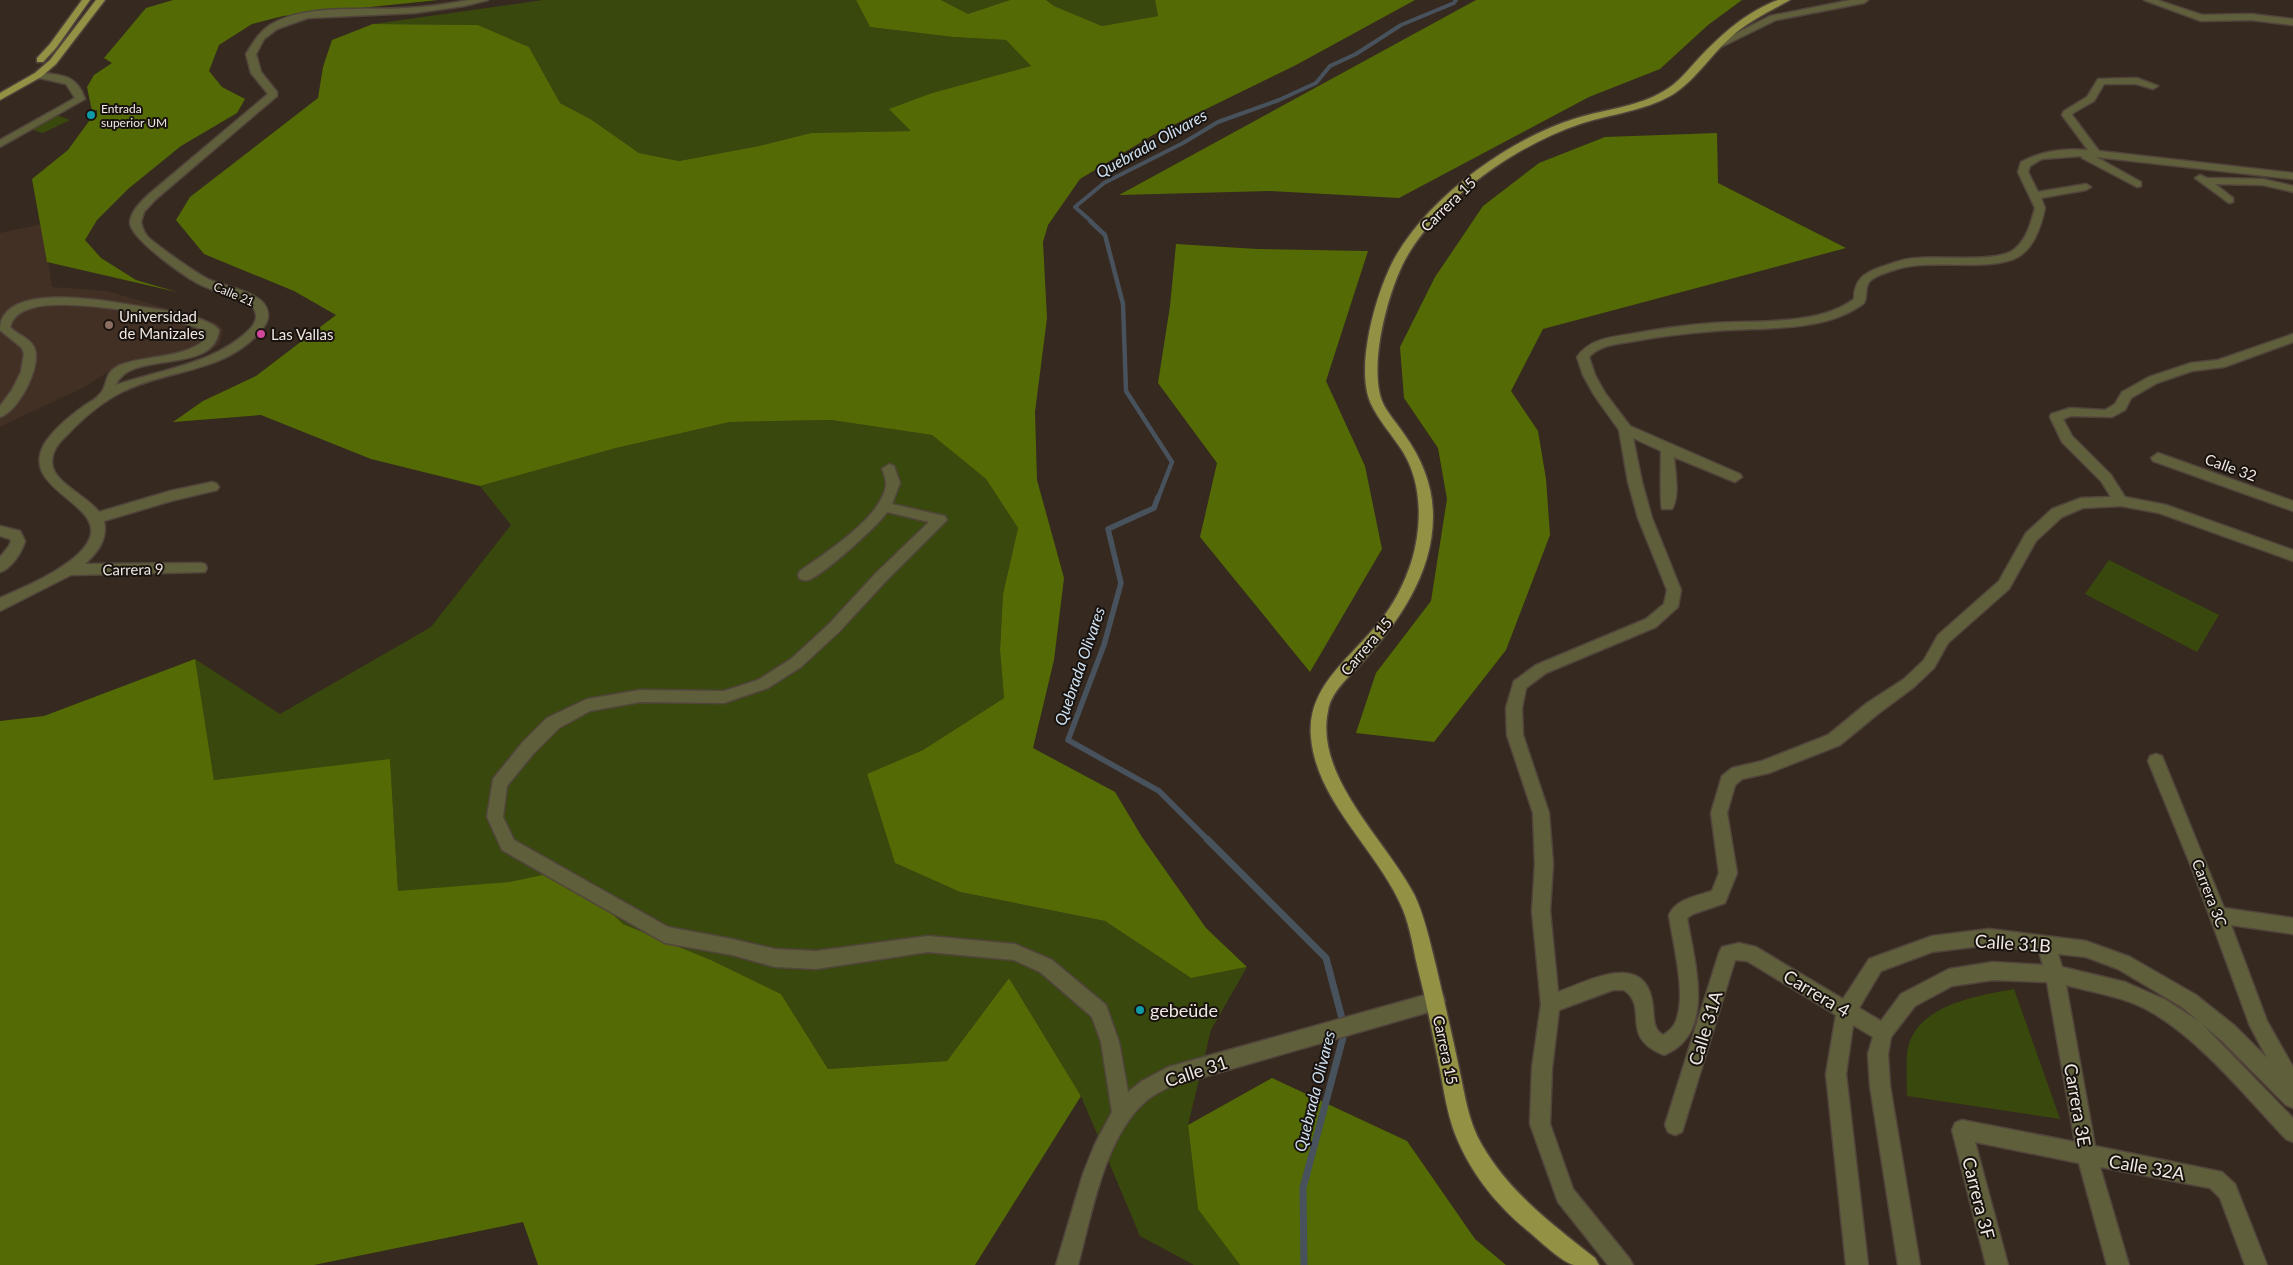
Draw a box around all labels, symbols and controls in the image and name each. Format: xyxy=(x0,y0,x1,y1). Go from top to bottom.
place label: Entrada superior UM xyxy=(101,101,167,130)
water label: Quebrada Olivares xyxy=(1092,104,1210,181)
marker: Entrada superior UM xyxy=(85,109,97,121)
street label: Carrera 15 xyxy=(1417,173,1479,235)
street label: Calle 21 xyxy=(211,279,257,309)
place label: Universidad de Manizales xyxy=(119,307,204,342)
marker: Universidad de Manizales xyxy=(103,319,115,331)
place label: Las Vallas xyxy=(271,325,334,343)
marker: Las Vallas xyxy=(255,328,267,340)
street label: Calle 32 xyxy=(2203,449,2259,485)
street label: Carrera 9 xyxy=(102,559,164,579)
water label: Quebrada Olivares xyxy=(1050,604,1108,728)
street label: Carrera 15 xyxy=(1337,613,1395,679)
street label: Carrera 3C xyxy=(2189,856,2231,930)
street label: Calle 31B xyxy=(1974,929,2052,957)
street label: Carrera 4 xyxy=(1780,965,1854,1021)
street label: Calle 31A xyxy=(1683,987,1727,1068)
place label: gebeüde xyxy=(1150,999,1218,1021)
marker: gebeüde xyxy=(1134,1004,1146,1016)
street label: Carrera 15 xyxy=(1430,1014,1462,1086)
water label: Quebrada Olivares xyxy=(1290,1028,1338,1153)
street label: Calle 31 xyxy=(1162,1051,1230,1091)
street label: Carrera 3E xyxy=(2060,1062,2096,1148)
street label: Calle 32A xyxy=(2107,1150,2187,1185)
street label: Carrera 3F xyxy=(1958,1155,2000,1241)

